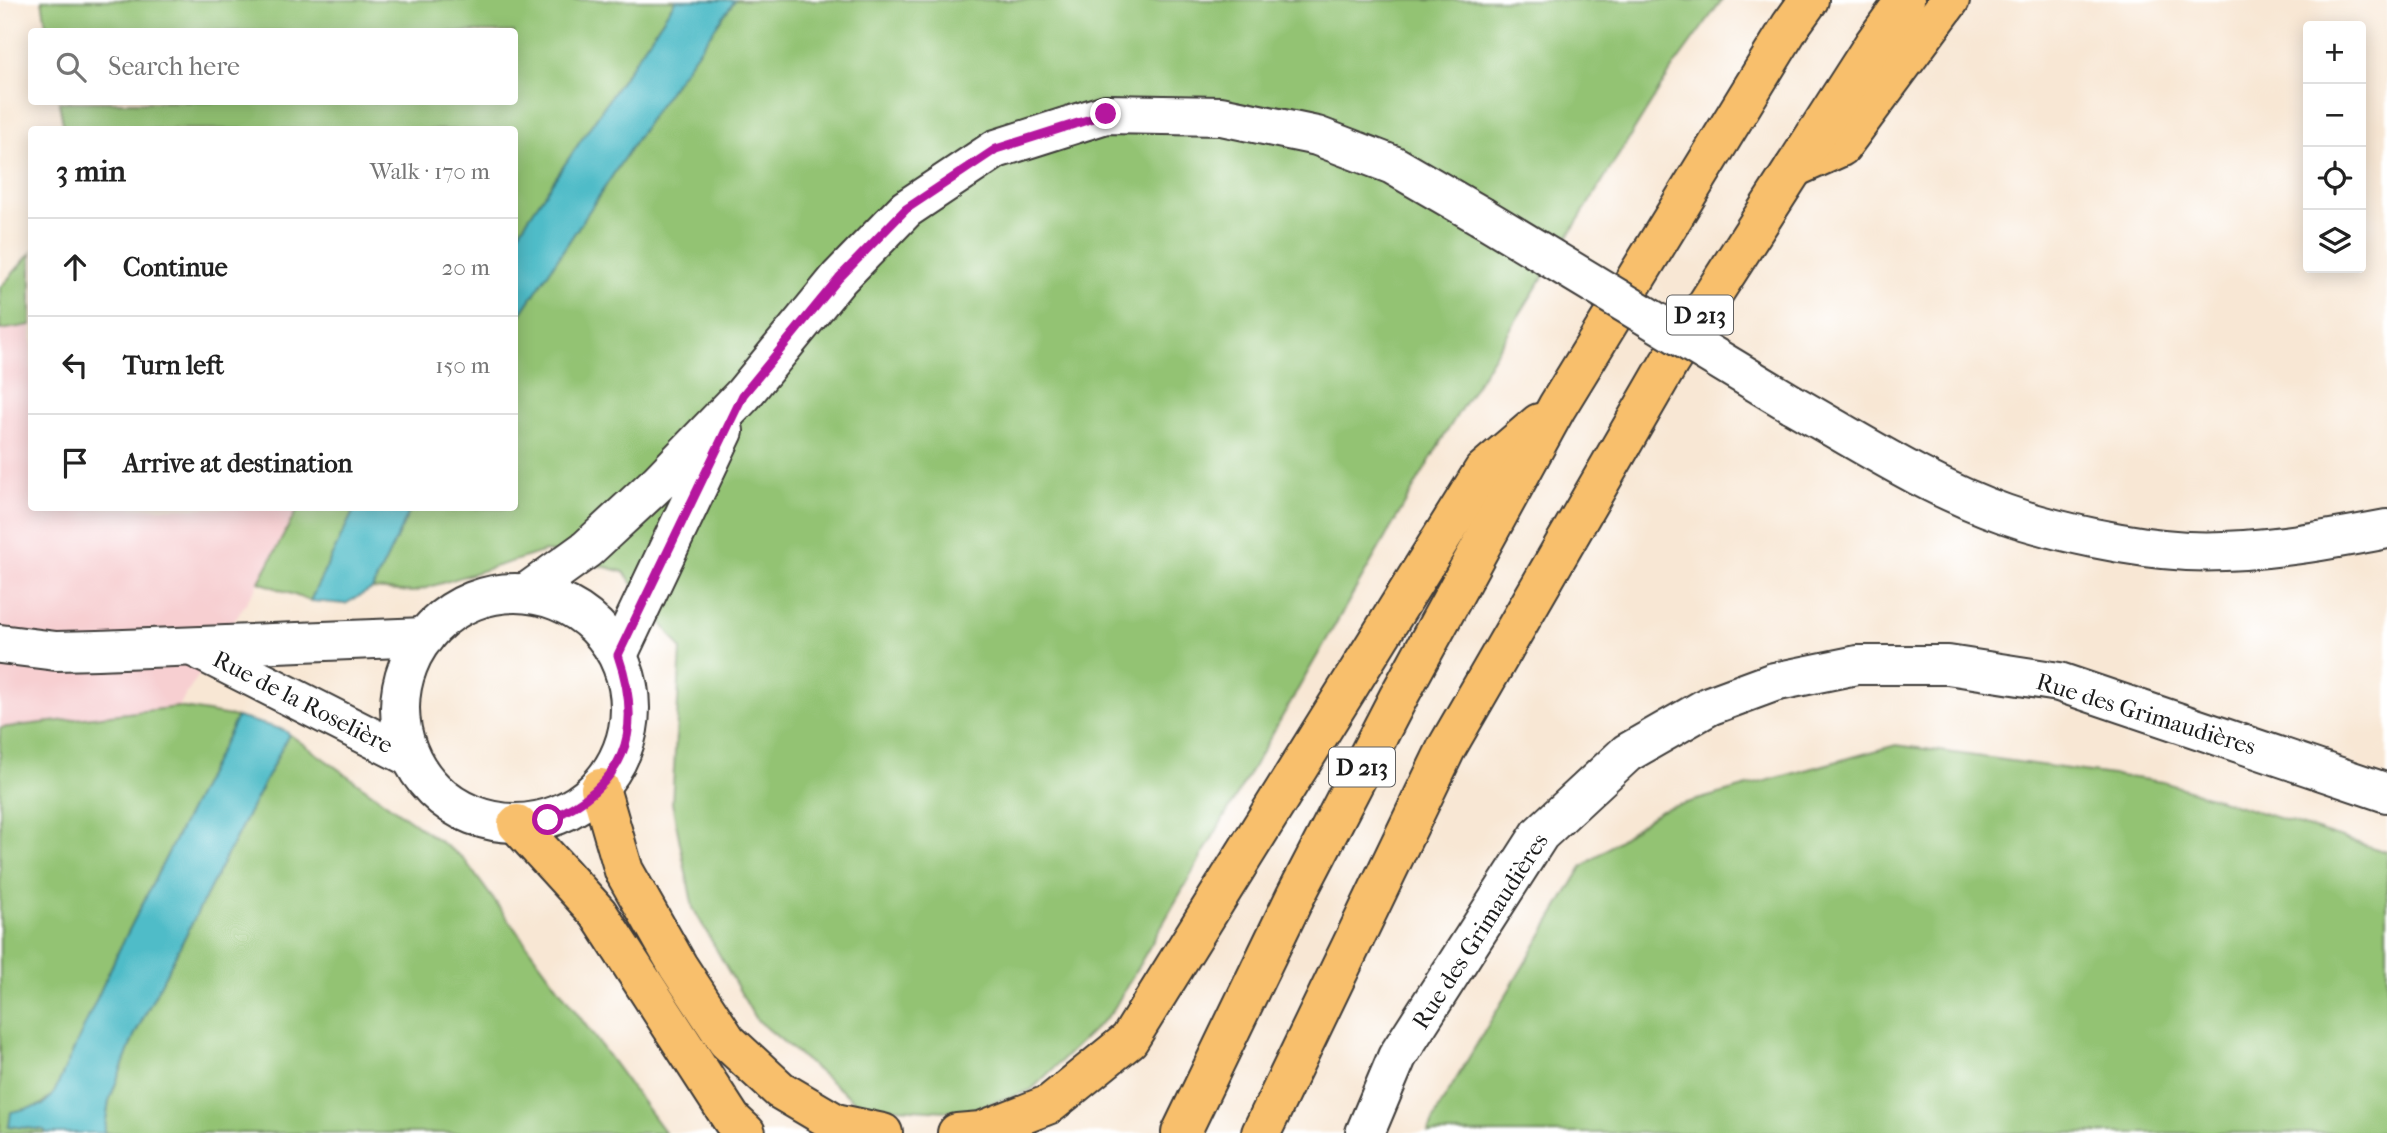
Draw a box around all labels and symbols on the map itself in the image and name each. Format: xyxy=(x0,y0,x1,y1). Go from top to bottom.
route end xyxy=(1090,98,1121,129)
road number: D 213 xyxy=(1667,296,1733,334)
street label: Rue de la Roselière xyxy=(209,645,398,759)
street label: Rue des Grimaudières xyxy=(2033,667,2259,761)
road number: D 213 xyxy=(1329,748,1395,786)
route start xyxy=(532,804,563,835)
street label: Rue des Grimaudières xyxy=(1406,828,1554,1034)

